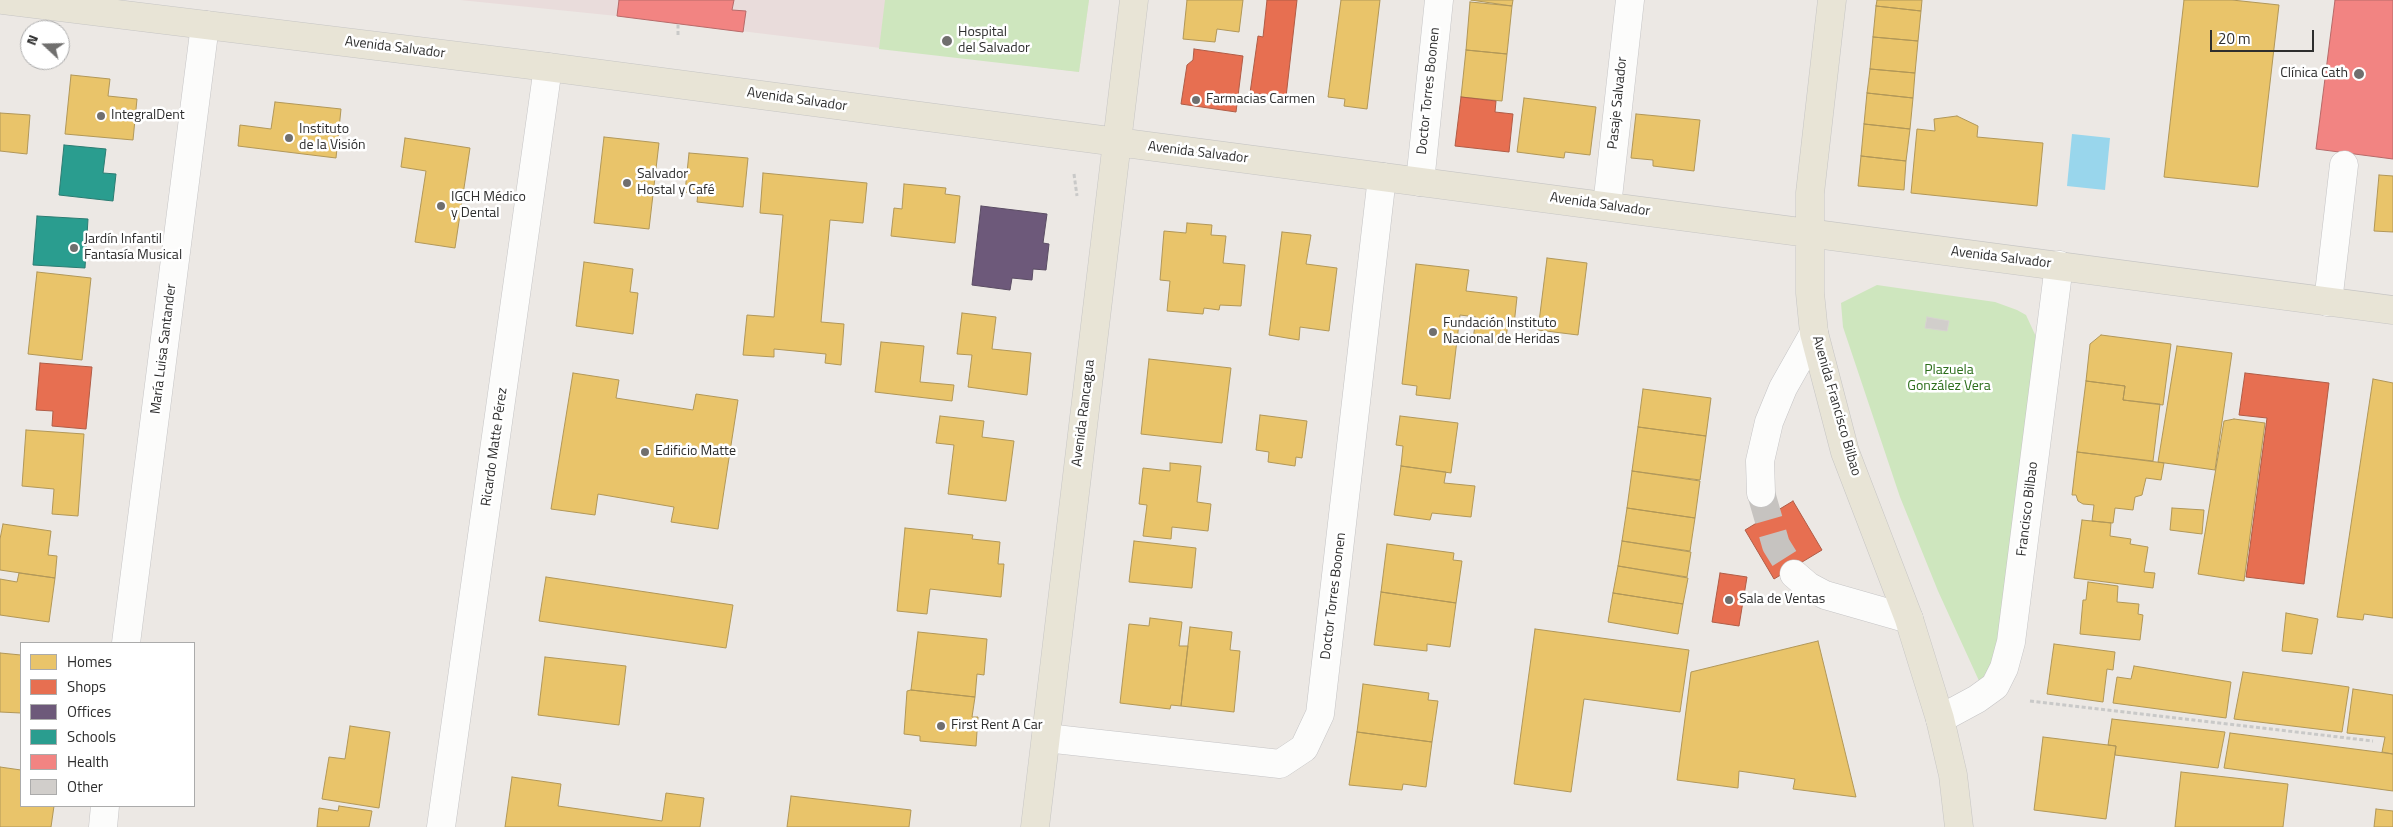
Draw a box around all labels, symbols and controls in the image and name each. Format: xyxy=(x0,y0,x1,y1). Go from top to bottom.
north arrow xyxy=(20,20,70,70)
scale bar xyxy=(2213,20,2317,52)
place label: Hospital del Salvador xyxy=(958,25,1030,58)
street label: Doctor Torres Boonen xyxy=(1414,26,1444,156)
text: 20 m xyxy=(2218,27,2251,50)
text: N xyxy=(20,32,43,48)
street label: Avenida Salvador xyxy=(344,34,446,62)
marker: Hospital del Salvador xyxy=(940,34,954,48)
street label: Pasaje Salvador xyxy=(1605,56,1631,150)
place label: Clínica Cath xyxy=(2280,66,2348,82)
marker: Clínica Cath xyxy=(2352,67,2366,81)
street label: Avenida Salvador xyxy=(746,85,848,115)
place label: Farmacias Carmen xyxy=(1206,92,1315,108)
marker: Farmacias Carmen xyxy=(1190,94,1202,106)
place label: IntegralDent xyxy=(111,108,185,124)
marker: IntegralDent xyxy=(95,110,107,122)
place label: Instituto de la Visión xyxy=(299,122,366,154)
marker: Instituto de la Visión xyxy=(283,132,295,144)
street label: Avenida Salvador xyxy=(1147,139,1249,167)
place label: Salvador Hostal y Café xyxy=(637,167,715,200)
marker: Salvador Hostal y Café xyxy=(621,177,633,189)
place label: IGCH Médico y Dental xyxy=(451,190,526,222)
street label: Avenida Salvador xyxy=(1549,190,1651,220)
marker: IGCH Médico y Dental xyxy=(435,200,447,212)
place label: Jardín Infantil Fantasía Musical xyxy=(84,232,182,264)
marker: Jardín Infantil Fantasía Musical xyxy=(68,242,80,254)
street label: Avenida Salvador xyxy=(1950,244,2052,272)
street label: María Luisa Santander xyxy=(148,283,180,415)
place label: Fundación Instituto Nacional de Heridas xyxy=(1443,316,1560,348)
marker: Fundación Instituto Nacional de Heridas xyxy=(1427,326,1439,338)
street label: Avenida Francisco Bilbao xyxy=(1808,334,1864,478)
street label: Avenida Rancagua xyxy=(1069,358,1099,468)
park label: Plazuela González Vera xyxy=(1907,363,1991,396)
street label: Ricardo Matte Pérez xyxy=(478,387,512,507)
place label: Edificio Matte xyxy=(655,444,736,460)
marker: Edificio Matte xyxy=(639,446,651,458)
street label: Francisco Bilbao xyxy=(2014,461,2042,557)
street label: Doctor Torres Boonen xyxy=(1318,531,1350,661)
place label: Sala de Ventas xyxy=(1739,592,1825,608)
marker: Sala de Ventas xyxy=(1723,594,1735,606)
legend xyxy=(20,642,195,807)
text: Homes xyxy=(67,650,112,673)
text: Shops xyxy=(67,675,106,698)
text: Offices xyxy=(67,700,111,723)
place label: First Rent A Car xyxy=(951,718,1043,734)
marker: First Rent A Car xyxy=(935,720,947,732)
text: Schools xyxy=(67,725,116,748)
text: Health xyxy=(67,750,109,773)
text: Other xyxy=(67,775,103,798)

